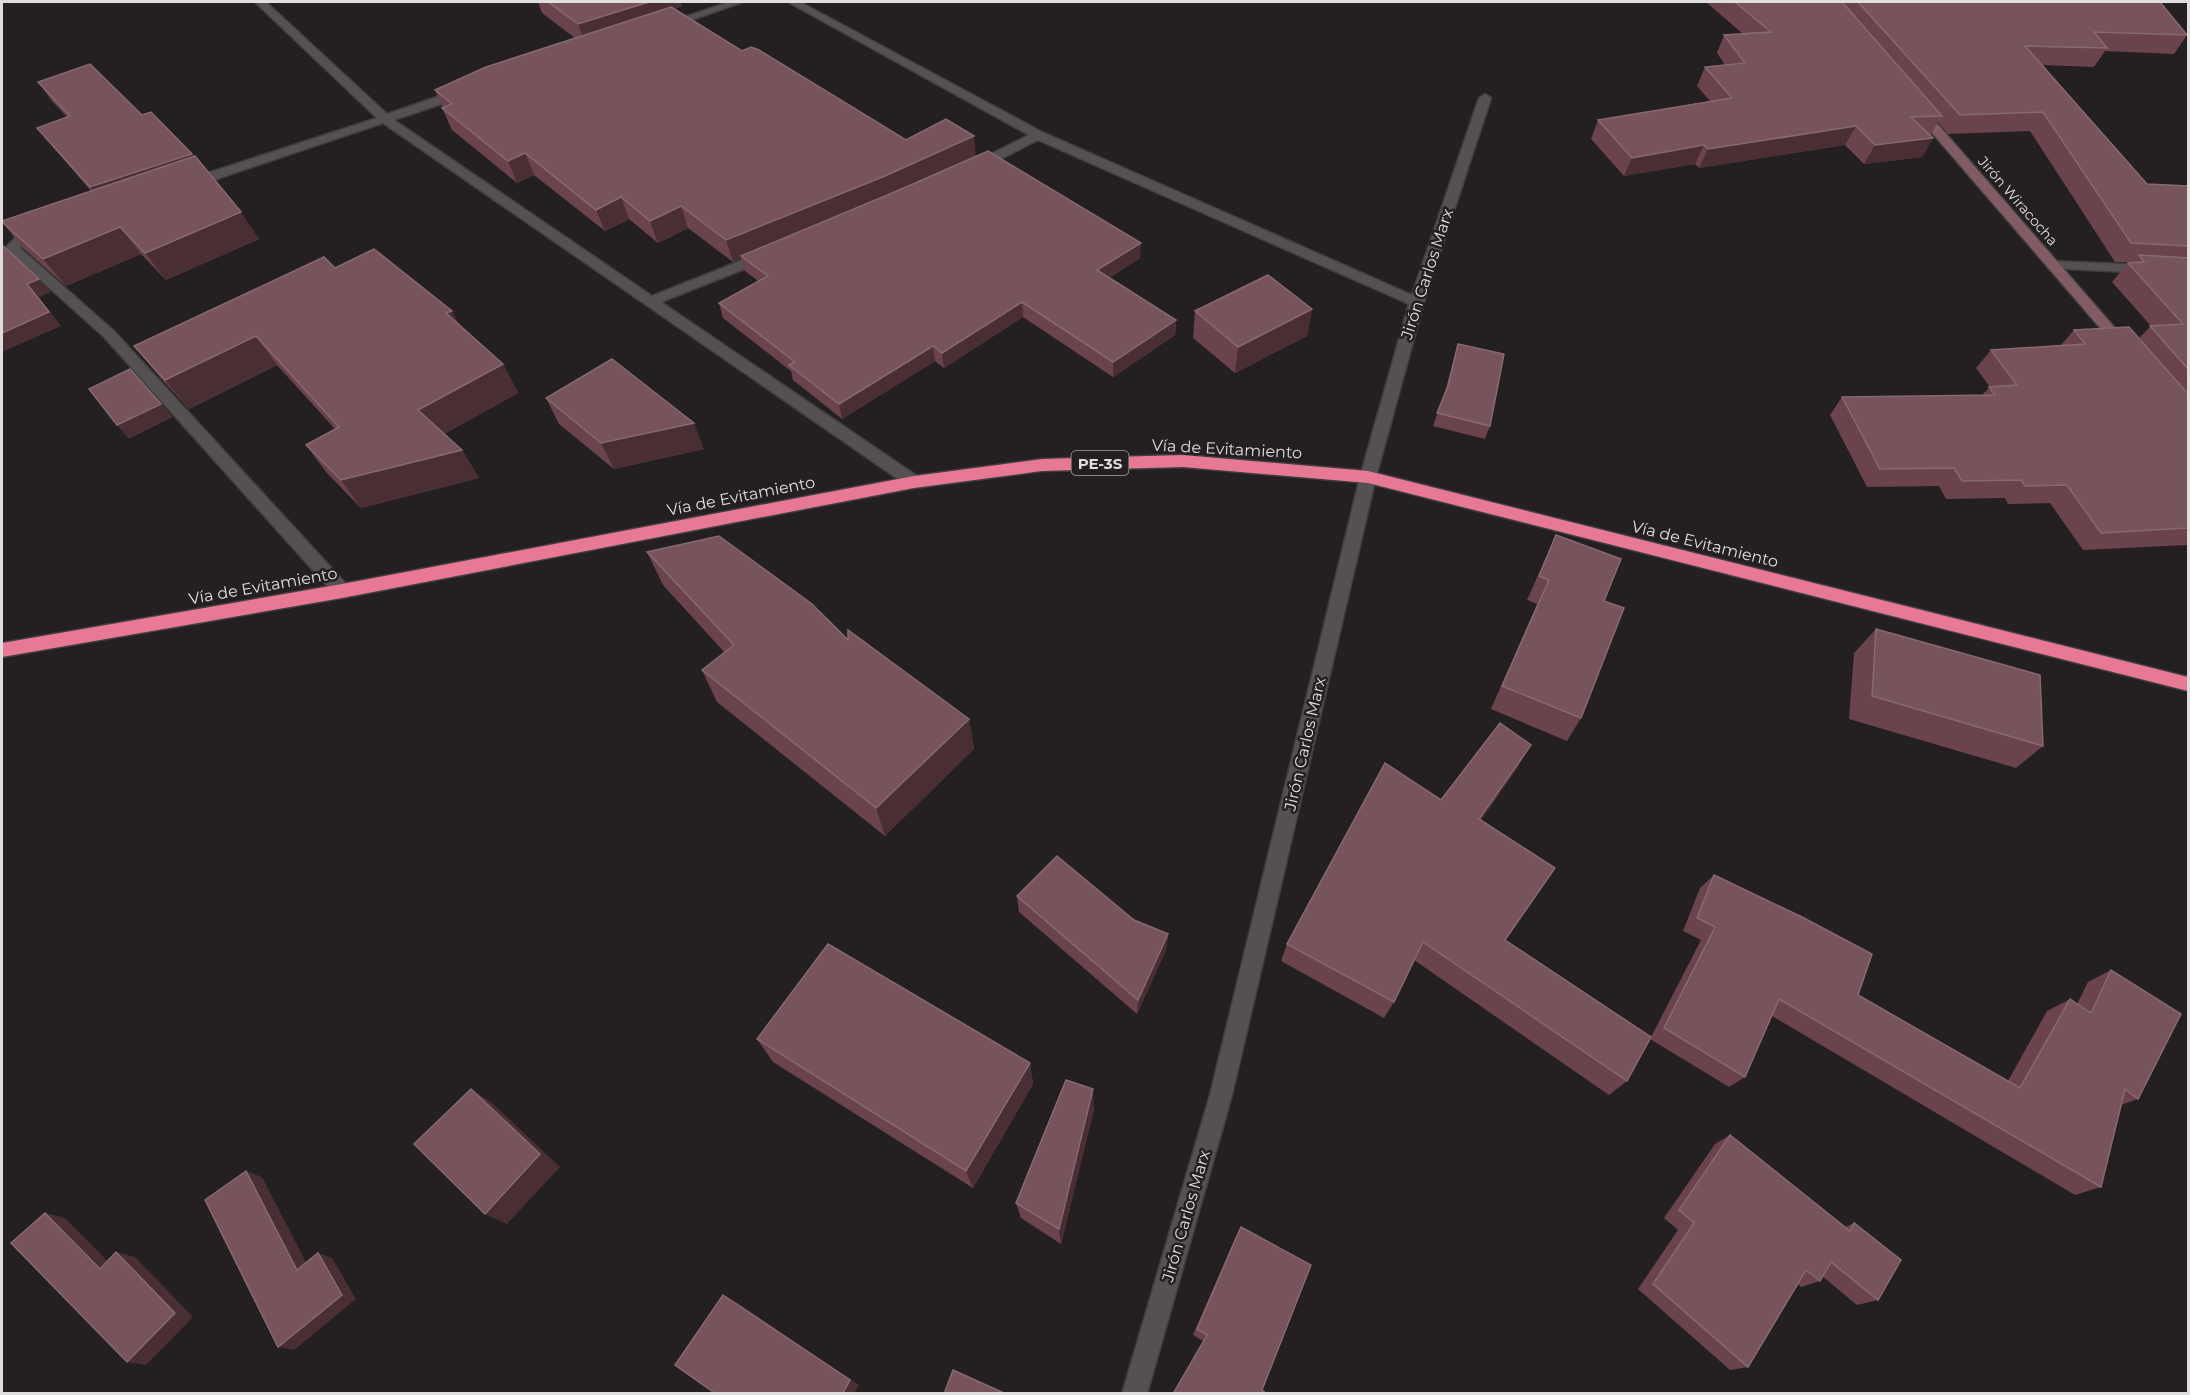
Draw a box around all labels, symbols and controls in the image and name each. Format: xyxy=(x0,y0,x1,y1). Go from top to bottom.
street label: Jirón Wiracocha xyxy=(1974,152,2062,249)
street label: Jirón Carlos Marx xyxy=(1397,206,1457,343)
street label: Vía de Evitamiento xyxy=(1151,436,1303,462)
road number: PE-3S xyxy=(1072,451,1128,475)
street label: Vía de Evitamiento xyxy=(665,472,817,520)
street label: Vía de Evitamiento xyxy=(1630,517,1780,571)
street label: Vía de Evitamiento xyxy=(187,564,339,608)
street label: Jirón Carlos Marx xyxy=(1280,675,1330,814)
street label: Jirón Carlos Marx xyxy=(1158,1147,1214,1285)

